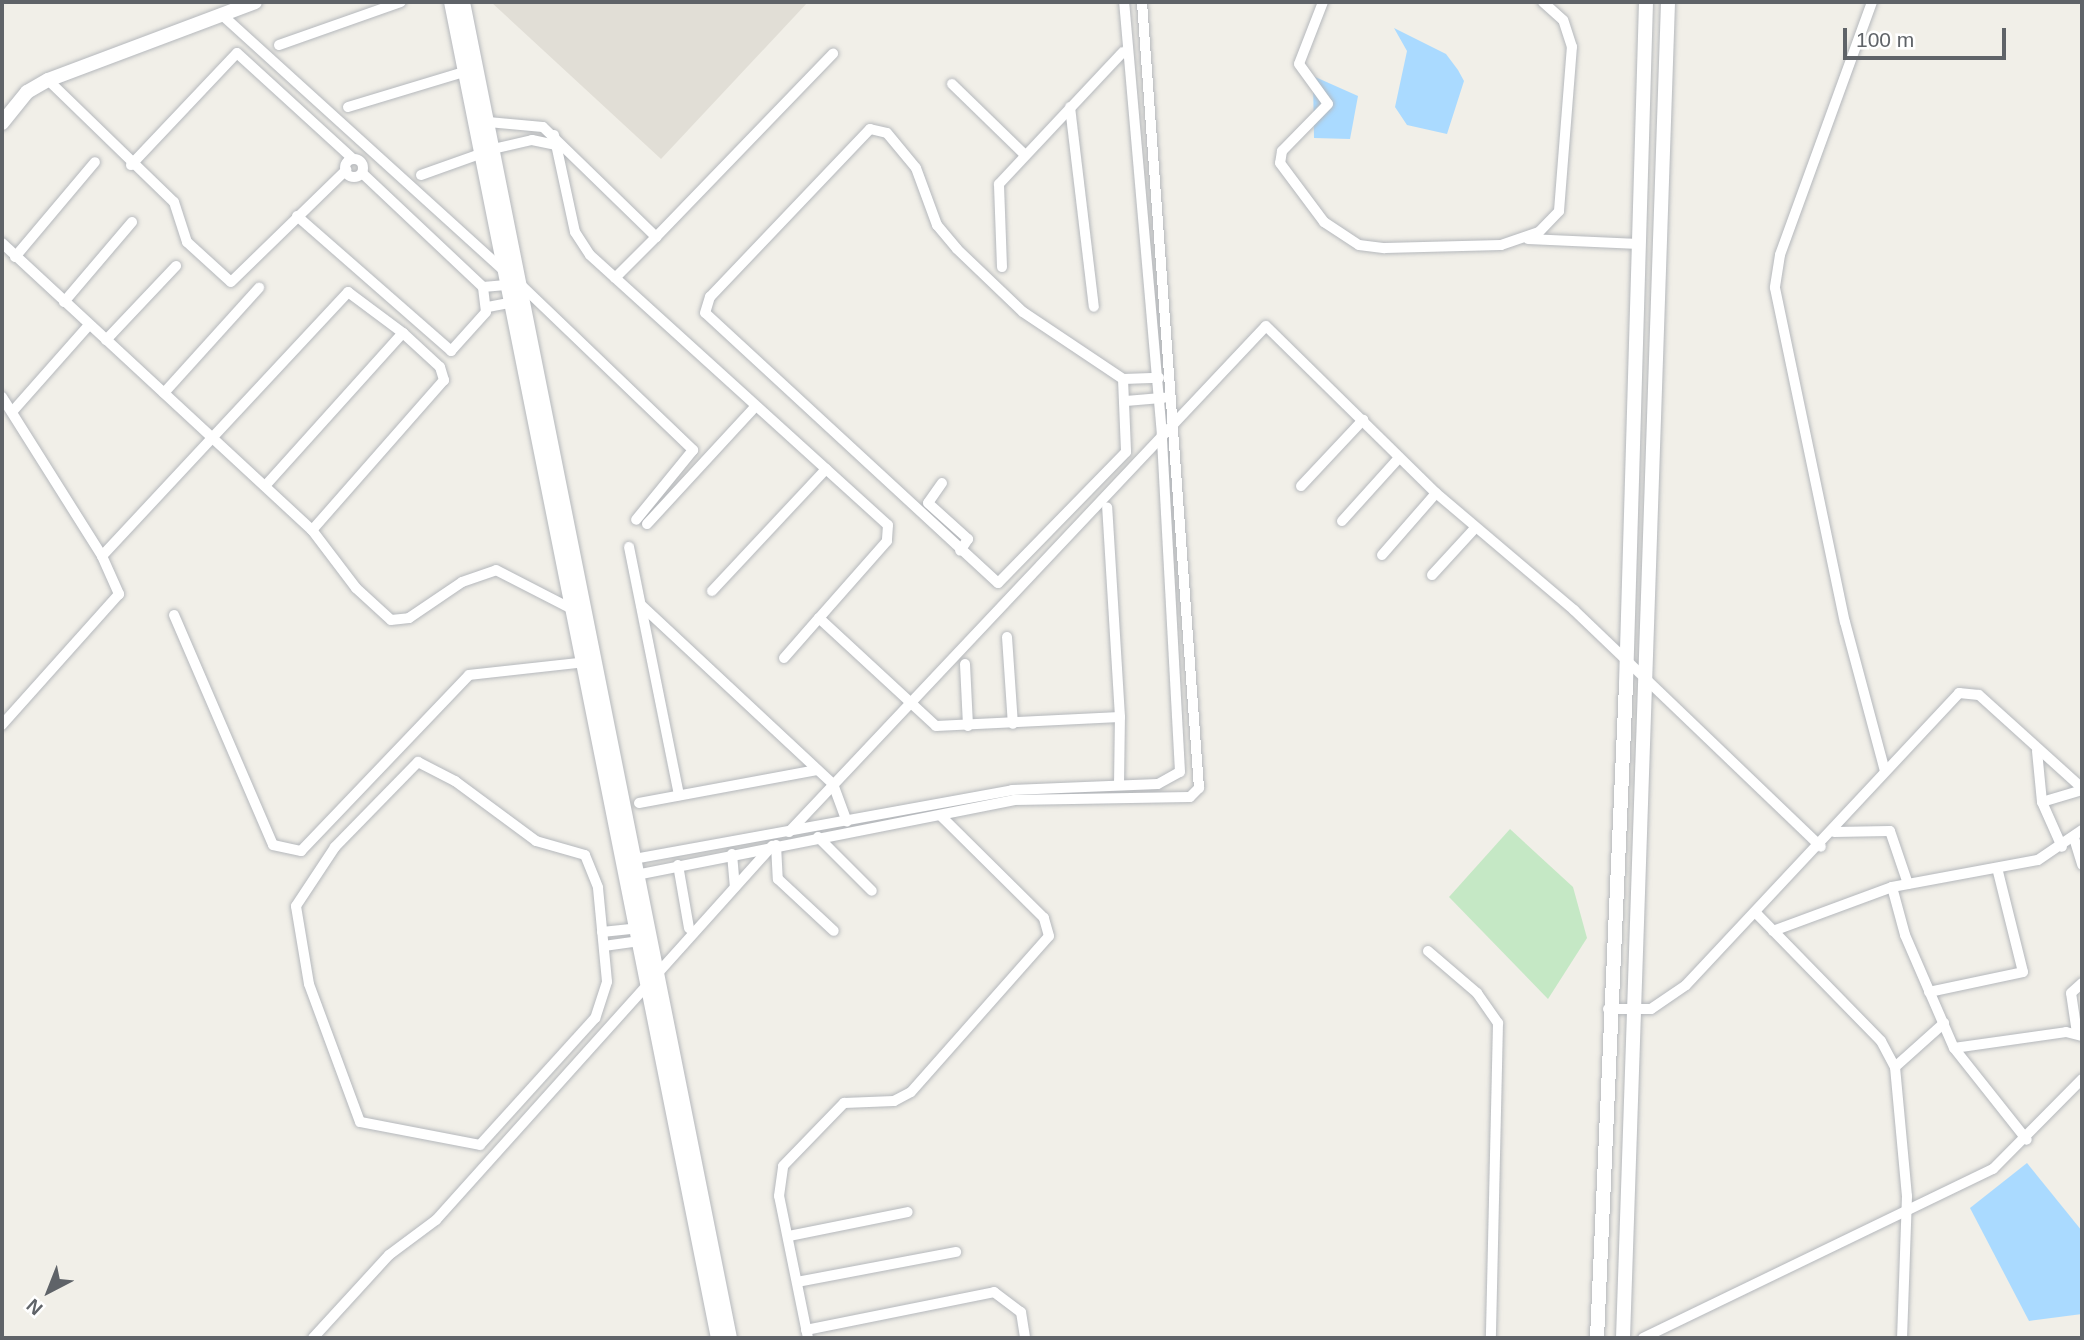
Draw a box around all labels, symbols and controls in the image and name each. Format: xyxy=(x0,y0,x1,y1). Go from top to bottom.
scale bar xyxy=(1846,14,2009,58)
text: 100 m xyxy=(1856,28,1914,51)
north arrow xyxy=(14,1256,84,1326)
text: N xyxy=(22,1295,47,1319)

